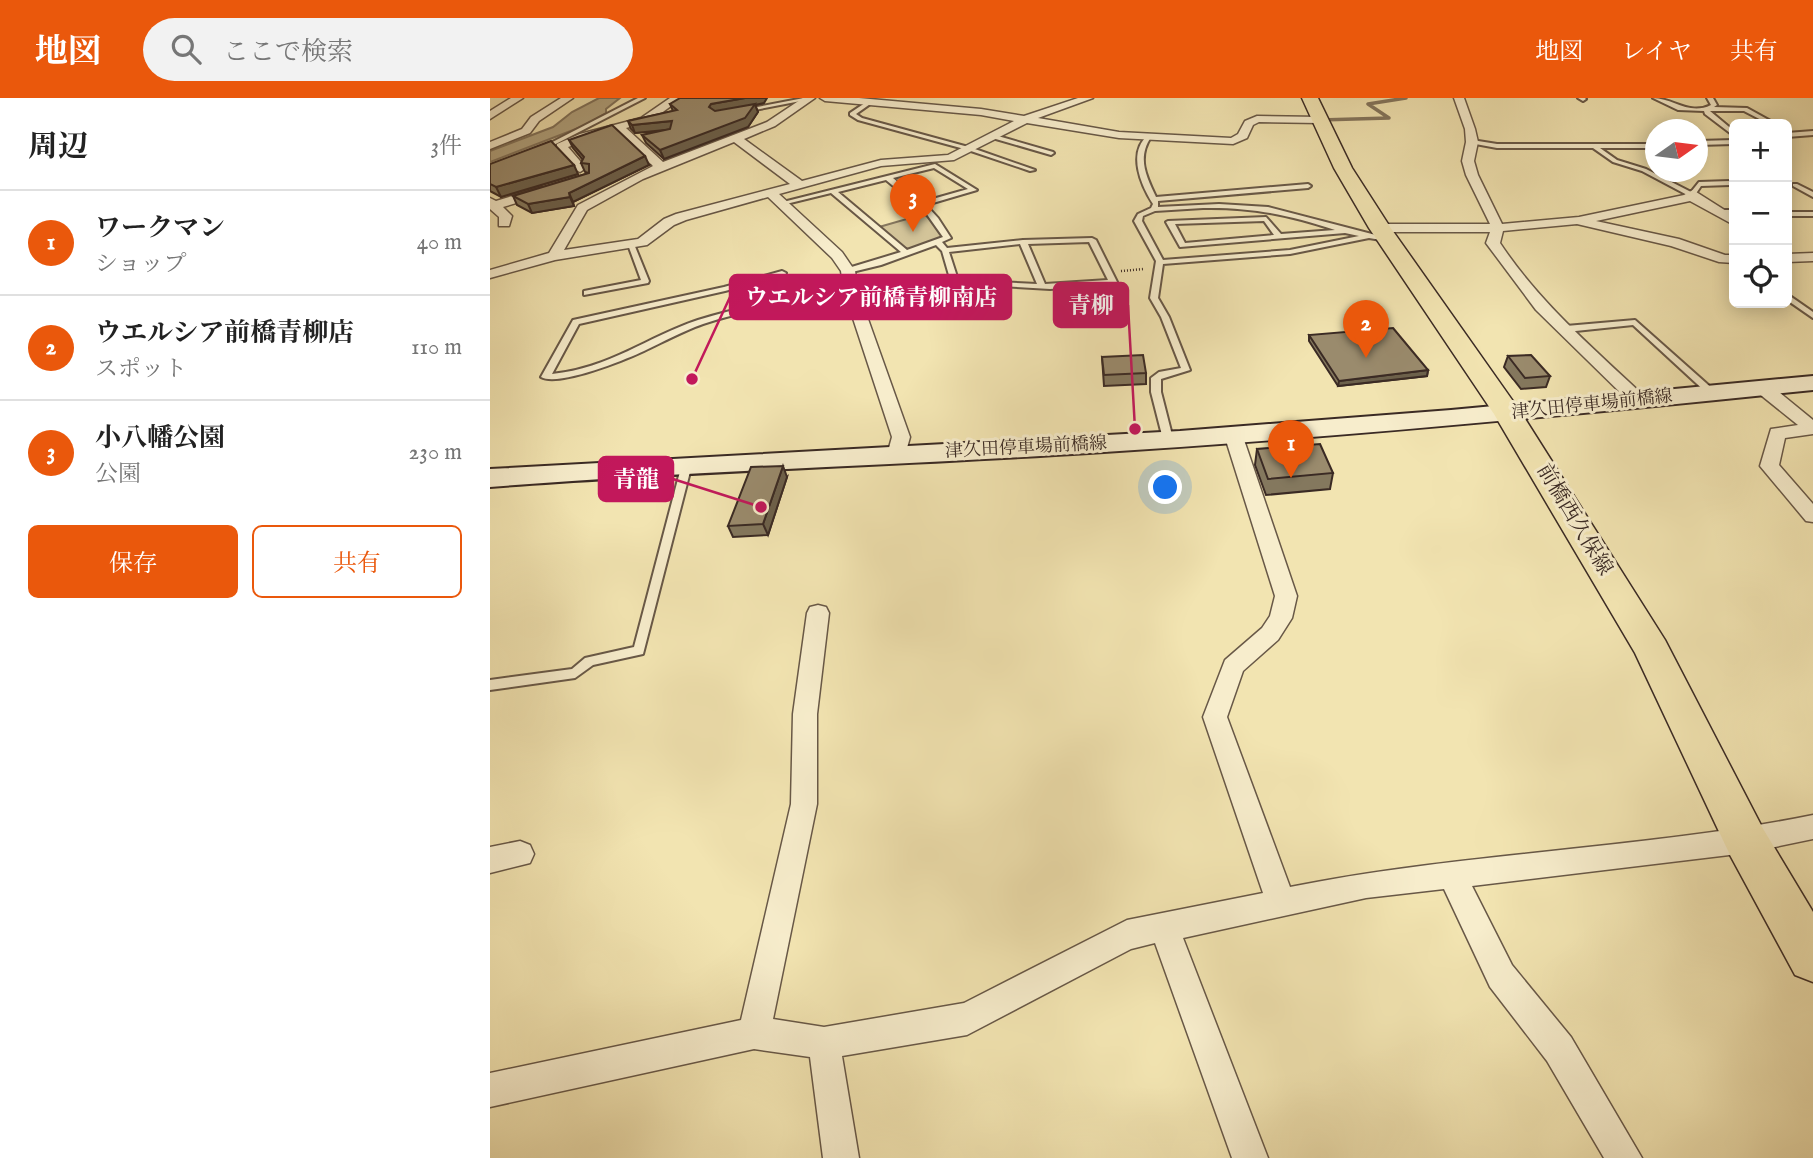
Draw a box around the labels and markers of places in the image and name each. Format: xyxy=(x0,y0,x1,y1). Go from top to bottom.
pin: 3 xyxy=(890,174,936,232)
callout: ウエルシア前橋青柳南店 xyxy=(730,275,1011,319)
callout: 青柳 xyxy=(1054,283,1128,327)
pin: 2 xyxy=(1343,300,1389,358)
pin: 1 xyxy=(1268,420,1314,478)
callout: 青龍 xyxy=(599,457,673,501)

